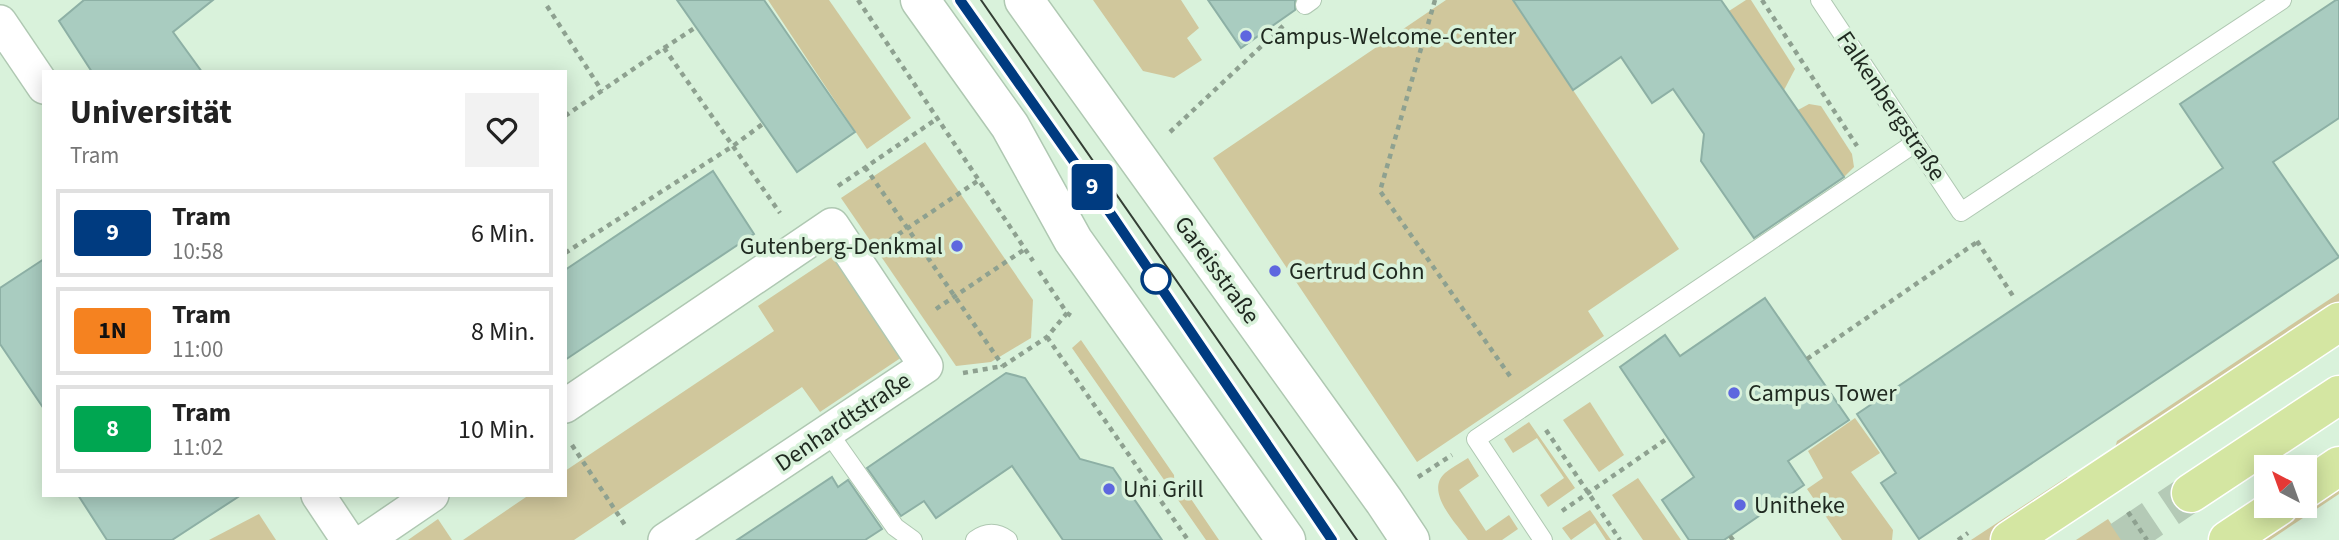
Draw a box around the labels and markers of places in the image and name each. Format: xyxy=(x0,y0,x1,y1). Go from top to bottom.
place label: Campus-Welcome-Center xyxy=(1260,19,1517,54)
marker: Campus-Welcome-Center xyxy=(1238,28,1254,44)
place label: Gutenberg-Denkmal xyxy=(740,229,943,264)
marker: Gutenberg-Denkmal xyxy=(949,238,965,254)
place label: Gertrud Cohn xyxy=(1289,254,1425,289)
marker: Gertrud Cohn xyxy=(1267,263,1283,279)
unlabelled marker xyxy=(1141,264,1171,294)
place label: Campus Tower xyxy=(1748,376,1897,411)
marker: Campus Tower xyxy=(1726,385,1742,401)
place label: Uni Grill xyxy=(1123,472,1204,507)
marker: Uni Grill xyxy=(1101,481,1117,497)
place label: Unitheke xyxy=(1754,488,1845,523)
marker: Unitheke xyxy=(1732,497,1748,513)

